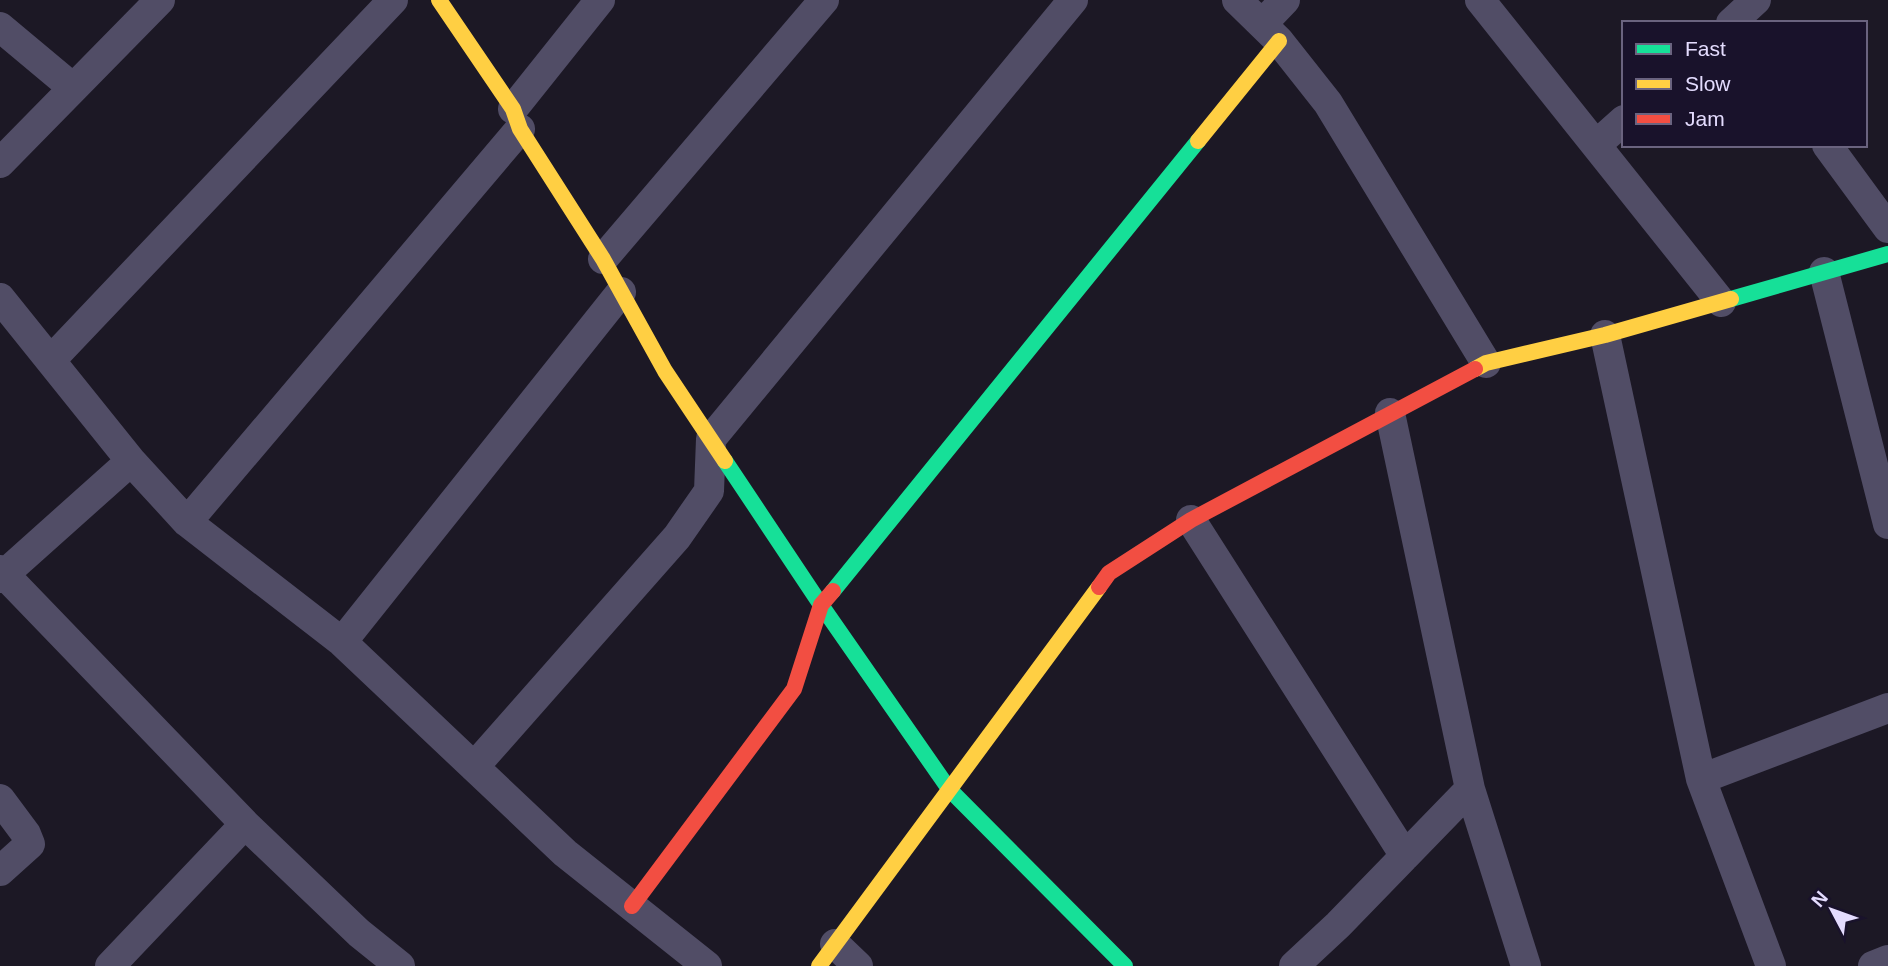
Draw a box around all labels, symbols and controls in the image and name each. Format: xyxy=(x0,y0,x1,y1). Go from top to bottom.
legend xyxy=(1622,21,1867,147)
text: Fast xyxy=(1685,37,1726,60)
text: Slow xyxy=(1685,72,1731,95)
text: Jam xyxy=(1685,107,1725,130)
north arrow xyxy=(1797,875,1867,945)
text: N xyxy=(1807,887,1832,911)

